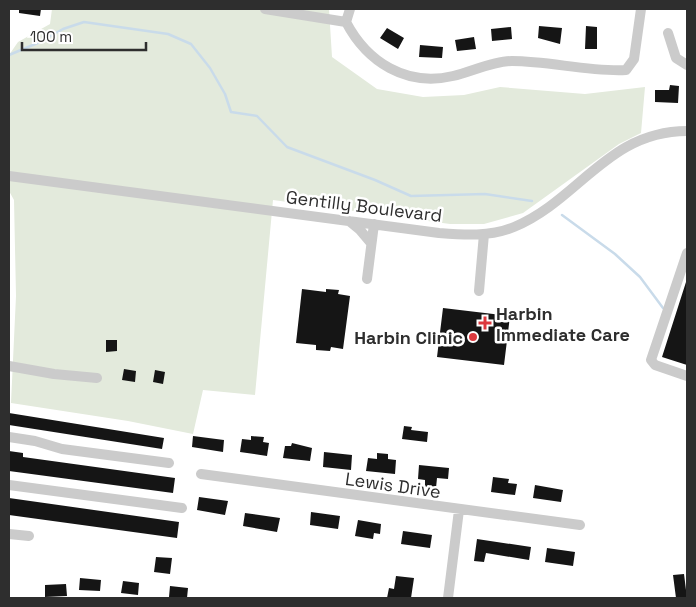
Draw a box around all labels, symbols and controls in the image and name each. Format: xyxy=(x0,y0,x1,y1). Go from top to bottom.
scale bar xyxy=(22,20,146,52)
text: 100 m xyxy=(30,27,72,46)
street label: Gentilly Boulevard xyxy=(285,185,443,227)
place label: Harbin Immediate Care xyxy=(496,302,630,346)
marker: Harbin Immediate Care xyxy=(478,316,492,330)
place label: Harbin Clinic xyxy=(354,326,463,349)
marker: Harbin Clinic xyxy=(467,331,479,343)
street label: Lewis Drive xyxy=(344,467,442,503)

